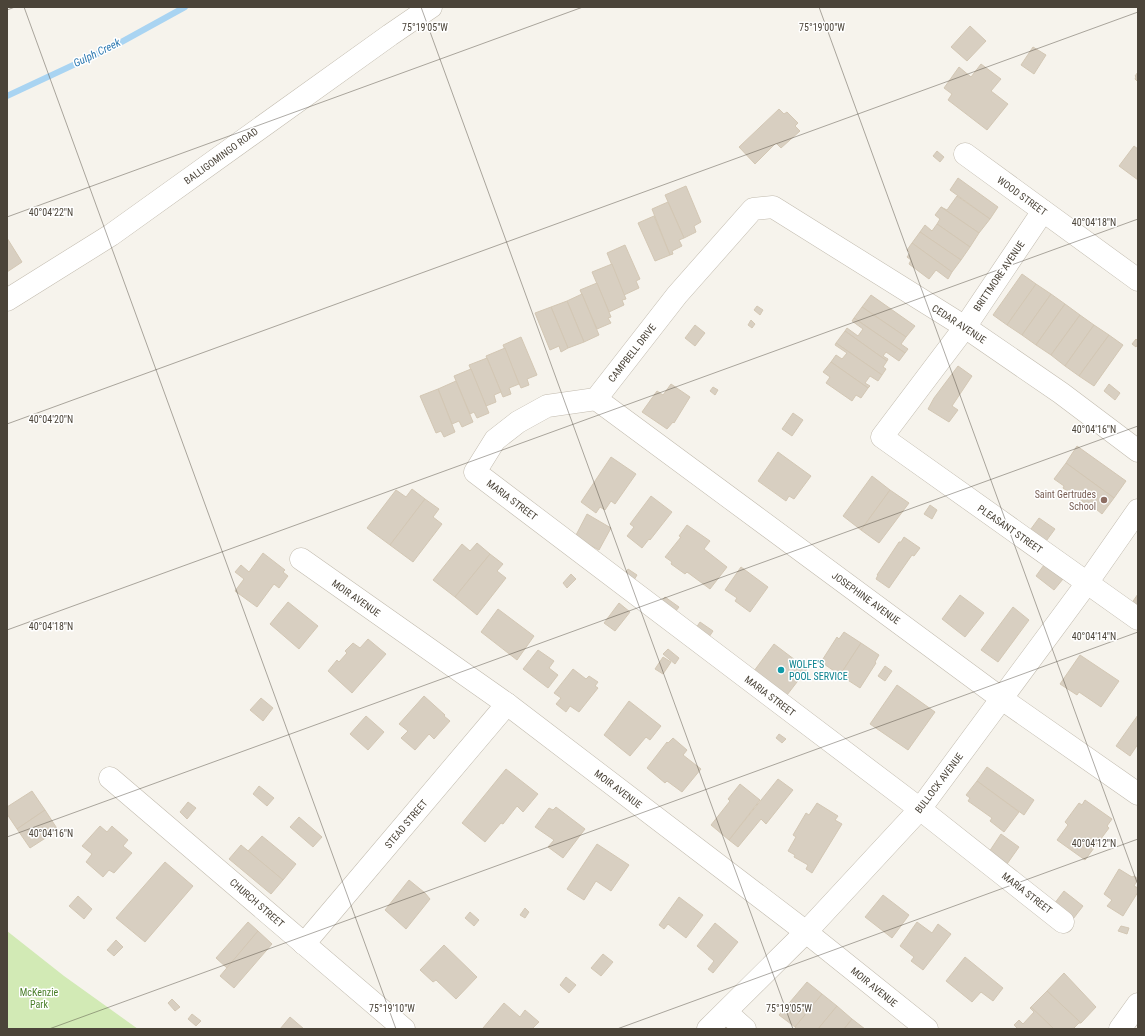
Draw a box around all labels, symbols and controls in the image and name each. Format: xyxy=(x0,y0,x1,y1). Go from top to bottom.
text: 75°19'05"W xyxy=(402,22,448,33)
text: 75°19'00"W xyxy=(799,22,845,33)
water label: Gulph Creek xyxy=(71,36,123,70)
street label: BALLIGOMINGO ROAD xyxy=(182,125,260,186)
street label: WOOD STREET xyxy=(995,174,1049,218)
text: 40°04'22"N xyxy=(29,207,73,218)
text: 40°04'18"N xyxy=(1072,217,1116,228)
street label: BRITTMORE AVENUE xyxy=(971,239,1027,313)
street label: CEDAR AVENUE xyxy=(930,302,988,346)
street label: CAMPBELL DRIVE xyxy=(606,322,658,384)
text: 40°04'20"N xyxy=(29,414,73,425)
text: 40°04'16"N xyxy=(1072,424,1116,435)
street label: MARIA STREET xyxy=(485,477,539,523)
place label: Saint Gertrudes School xyxy=(1035,489,1096,512)
marker: Saint Gertrudes School xyxy=(1099,495,1109,505)
street label: PLEASANT STREET xyxy=(976,503,1044,555)
street label: JOSEPHINE AVENUE xyxy=(830,570,902,626)
street label: MOIR AVENUE xyxy=(330,577,382,619)
text: 40°04'18"N xyxy=(29,621,73,632)
text: 40°04'14"N xyxy=(1072,631,1116,642)
place label: WOLFE'S POOL SERVICE xyxy=(789,659,848,682)
marker: WOLFE'S POOL SERVICE xyxy=(776,665,786,675)
street label: MARIA STREET xyxy=(743,673,797,719)
street label: BULLOCK AVENUE xyxy=(913,751,965,815)
street label: MOIR AVENUE xyxy=(592,768,644,810)
street label: STEAD STREET xyxy=(382,797,430,851)
text: 40°04'16"N xyxy=(29,828,73,839)
text: 40°04'12"N xyxy=(1072,838,1116,849)
street label: MARIA STREET xyxy=(1000,870,1054,916)
street label: CHURCH STREET xyxy=(228,877,286,929)
street label: MOIR AVENUE xyxy=(849,965,899,1009)
park label: McKenzie Park xyxy=(20,987,59,1010)
text: 75°19'10"W xyxy=(369,1003,415,1014)
text: 75°19'05"W xyxy=(766,1003,812,1014)

